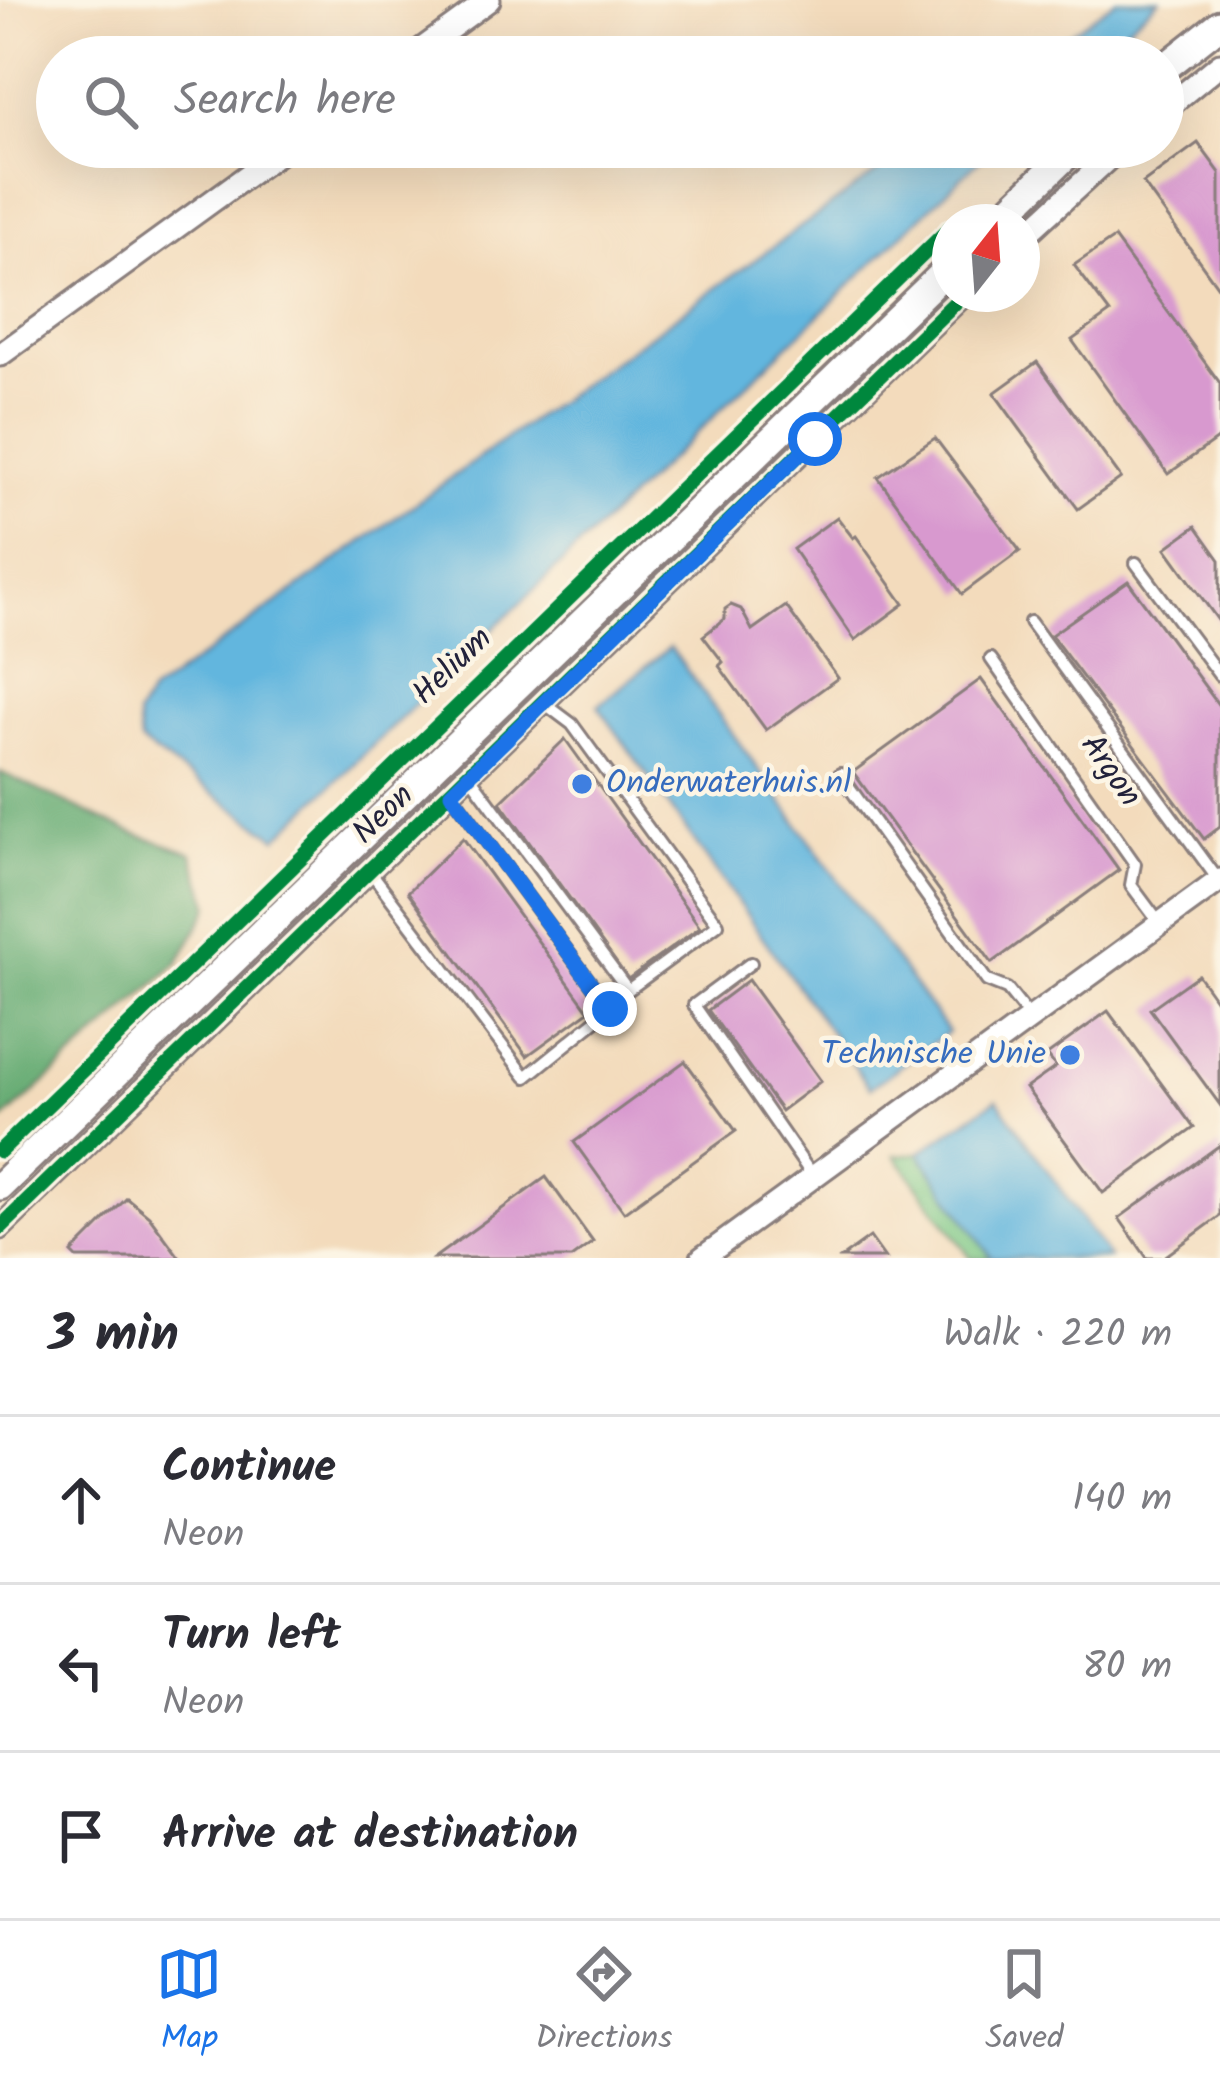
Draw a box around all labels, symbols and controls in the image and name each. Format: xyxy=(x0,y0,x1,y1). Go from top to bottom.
search box xyxy=(36,36,1184,168)
text: Search here xyxy=(174,66,396,138)
icon: search xyxy=(78,69,144,135)
north arrow xyxy=(932,204,1040,312)
route start xyxy=(788,412,842,466)
street label: Helium xyxy=(400,615,506,719)
street label: Argon xyxy=(1066,723,1154,819)
place label: Onderwaterhuis.nl xyxy=(606,758,851,811)
marker: Onderwaterhuis.nl xyxy=(569,771,595,797)
street label: Neon xyxy=(341,772,427,858)
route end xyxy=(583,982,637,1036)
place label: Technische Unie xyxy=(821,1029,1046,1082)
marker: Technische Unie xyxy=(1057,1042,1083,1068)
text: 3 min xyxy=(48,1296,179,1377)
text: Walk · 220 m xyxy=(943,1305,1172,1367)
text: Continue xyxy=(162,1433,336,1505)
icon: ahead xyxy=(48,1467,114,1533)
text: 140 m xyxy=(1072,1469,1172,1531)
text: Neon xyxy=(162,1505,244,1567)
text: Turn left xyxy=(162,1601,341,1673)
icon: left xyxy=(48,1635,114,1701)
text: 80 m xyxy=(1082,1637,1172,1699)
text: Neon xyxy=(162,1673,244,1735)
text: Arrive at destination xyxy=(162,1800,578,1872)
icon: arrive xyxy=(48,1803,114,1869)
tab: Map xyxy=(156,1941,222,2066)
tab: Directions xyxy=(535,1941,672,2066)
tab: Saved xyxy=(985,1941,1064,2066)

